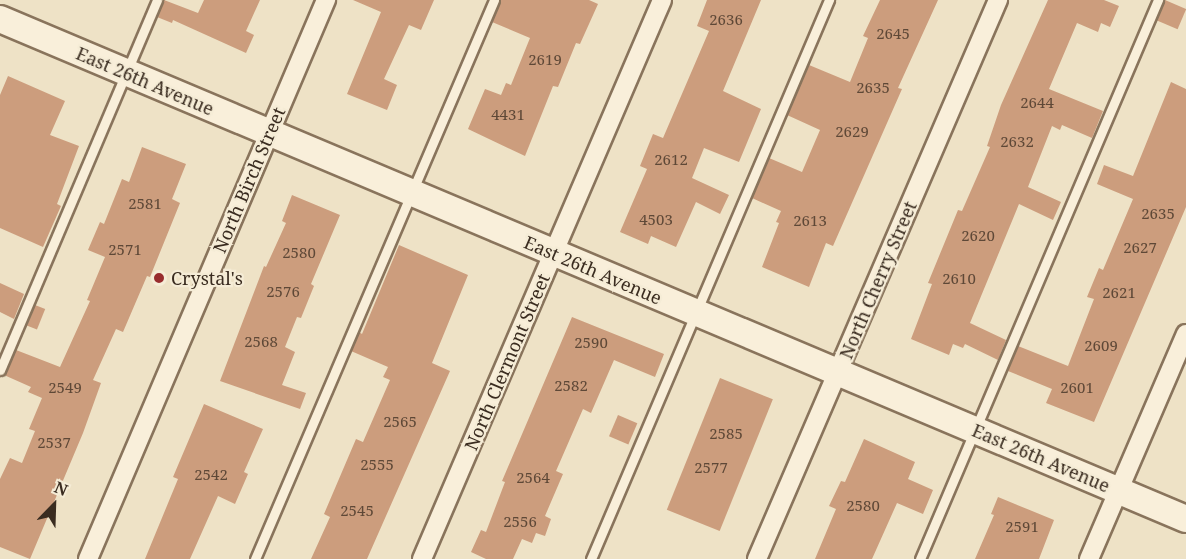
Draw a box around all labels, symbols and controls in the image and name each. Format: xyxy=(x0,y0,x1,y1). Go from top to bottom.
house number: 2636 xyxy=(709,11,743,29)
house number: 2645 xyxy=(876,25,910,43)
street label: East 26th Avenue xyxy=(73,42,217,120)
house number: 2619 xyxy=(528,51,562,69)
house number: 2635 xyxy=(856,79,890,97)
house number: 2644 xyxy=(1020,94,1054,112)
street label: North Birch Street xyxy=(209,104,289,256)
house number: 4431 xyxy=(491,106,525,124)
house number: 2629 xyxy=(835,123,869,141)
house number: 2632 xyxy=(1000,133,1034,151)
house number: 2612 xyxy=(654,151,688,169)
house number: 2581 xyxy=(128,195,162,213)
street label: North Cherry Street xyxy=(835,198,921,362)
house number: 2635 xyxy=(1141,205,1175,223)
house number: 4503 xyxy=(639,211,673,229)
house number: 2613 xyxy=(793,212,827,230)
house number: 2620 xyxy=(961,227,995,245)
street label: East 26th Avenue xyxy=(521,231,665,309)
house number: 2627 xyxy=(1123,239,1157,257)
house number: 2571 xyxy=(108,241,142,259)
house number: 2580 xyxy=(282,244,316,262)
place label: Crystal's xyxy=(171,267,243,289)
street label: North Clermont Street xyxy=(460,270,554,454)
house number: 2610 xyxy=(942,270,976,288)
marker: Crystal's xyxy=(152,271,166,285)
house number: 2576 xyxy=(266,283,300,301)
house number: 2621 xyxy=(1102,284,1136,302)
house number: 2568 xyxy=(244,333,278,351)
house number: 2590 xyxy=(574,334,608,352)
house number: 2609 xyxy=(1084,337,1118,355)
house number: 2582 xyxy=(554,377,588,395)
house number: 2549 xyxy=(48,379,82,397)
house number: 2601 xyxy=(1060,379,1094,397)
house number: 2565 xyxy=(383,413,417,431)
street label: East 26th Avenue xyxy=(969,419,1113,497)
house number: 2585 xyxy=(709,425,743,443)
house number: 2537 xyxy=(37,434,71,452)
house number: 2555 xyxy=(360,456,394,474)
house number: 2577 xyxy=(694,459,728,477)
house number: 2542 xyxy=(194,466,228,484)
house number: 2564 xyxy=(516,469,550,487)
north arrow xyxy=(24,475,84,535)
text: N xyxy=(51,476,71,501)
house number: 2580 xyxy=(846,497,880,515)
house number: 2545 xyxy=(340,502,374,520)
house number: 2556 xyxy=(503,513,537,531)
house number: 2591 xyxy=(1005,518,1039,536)

